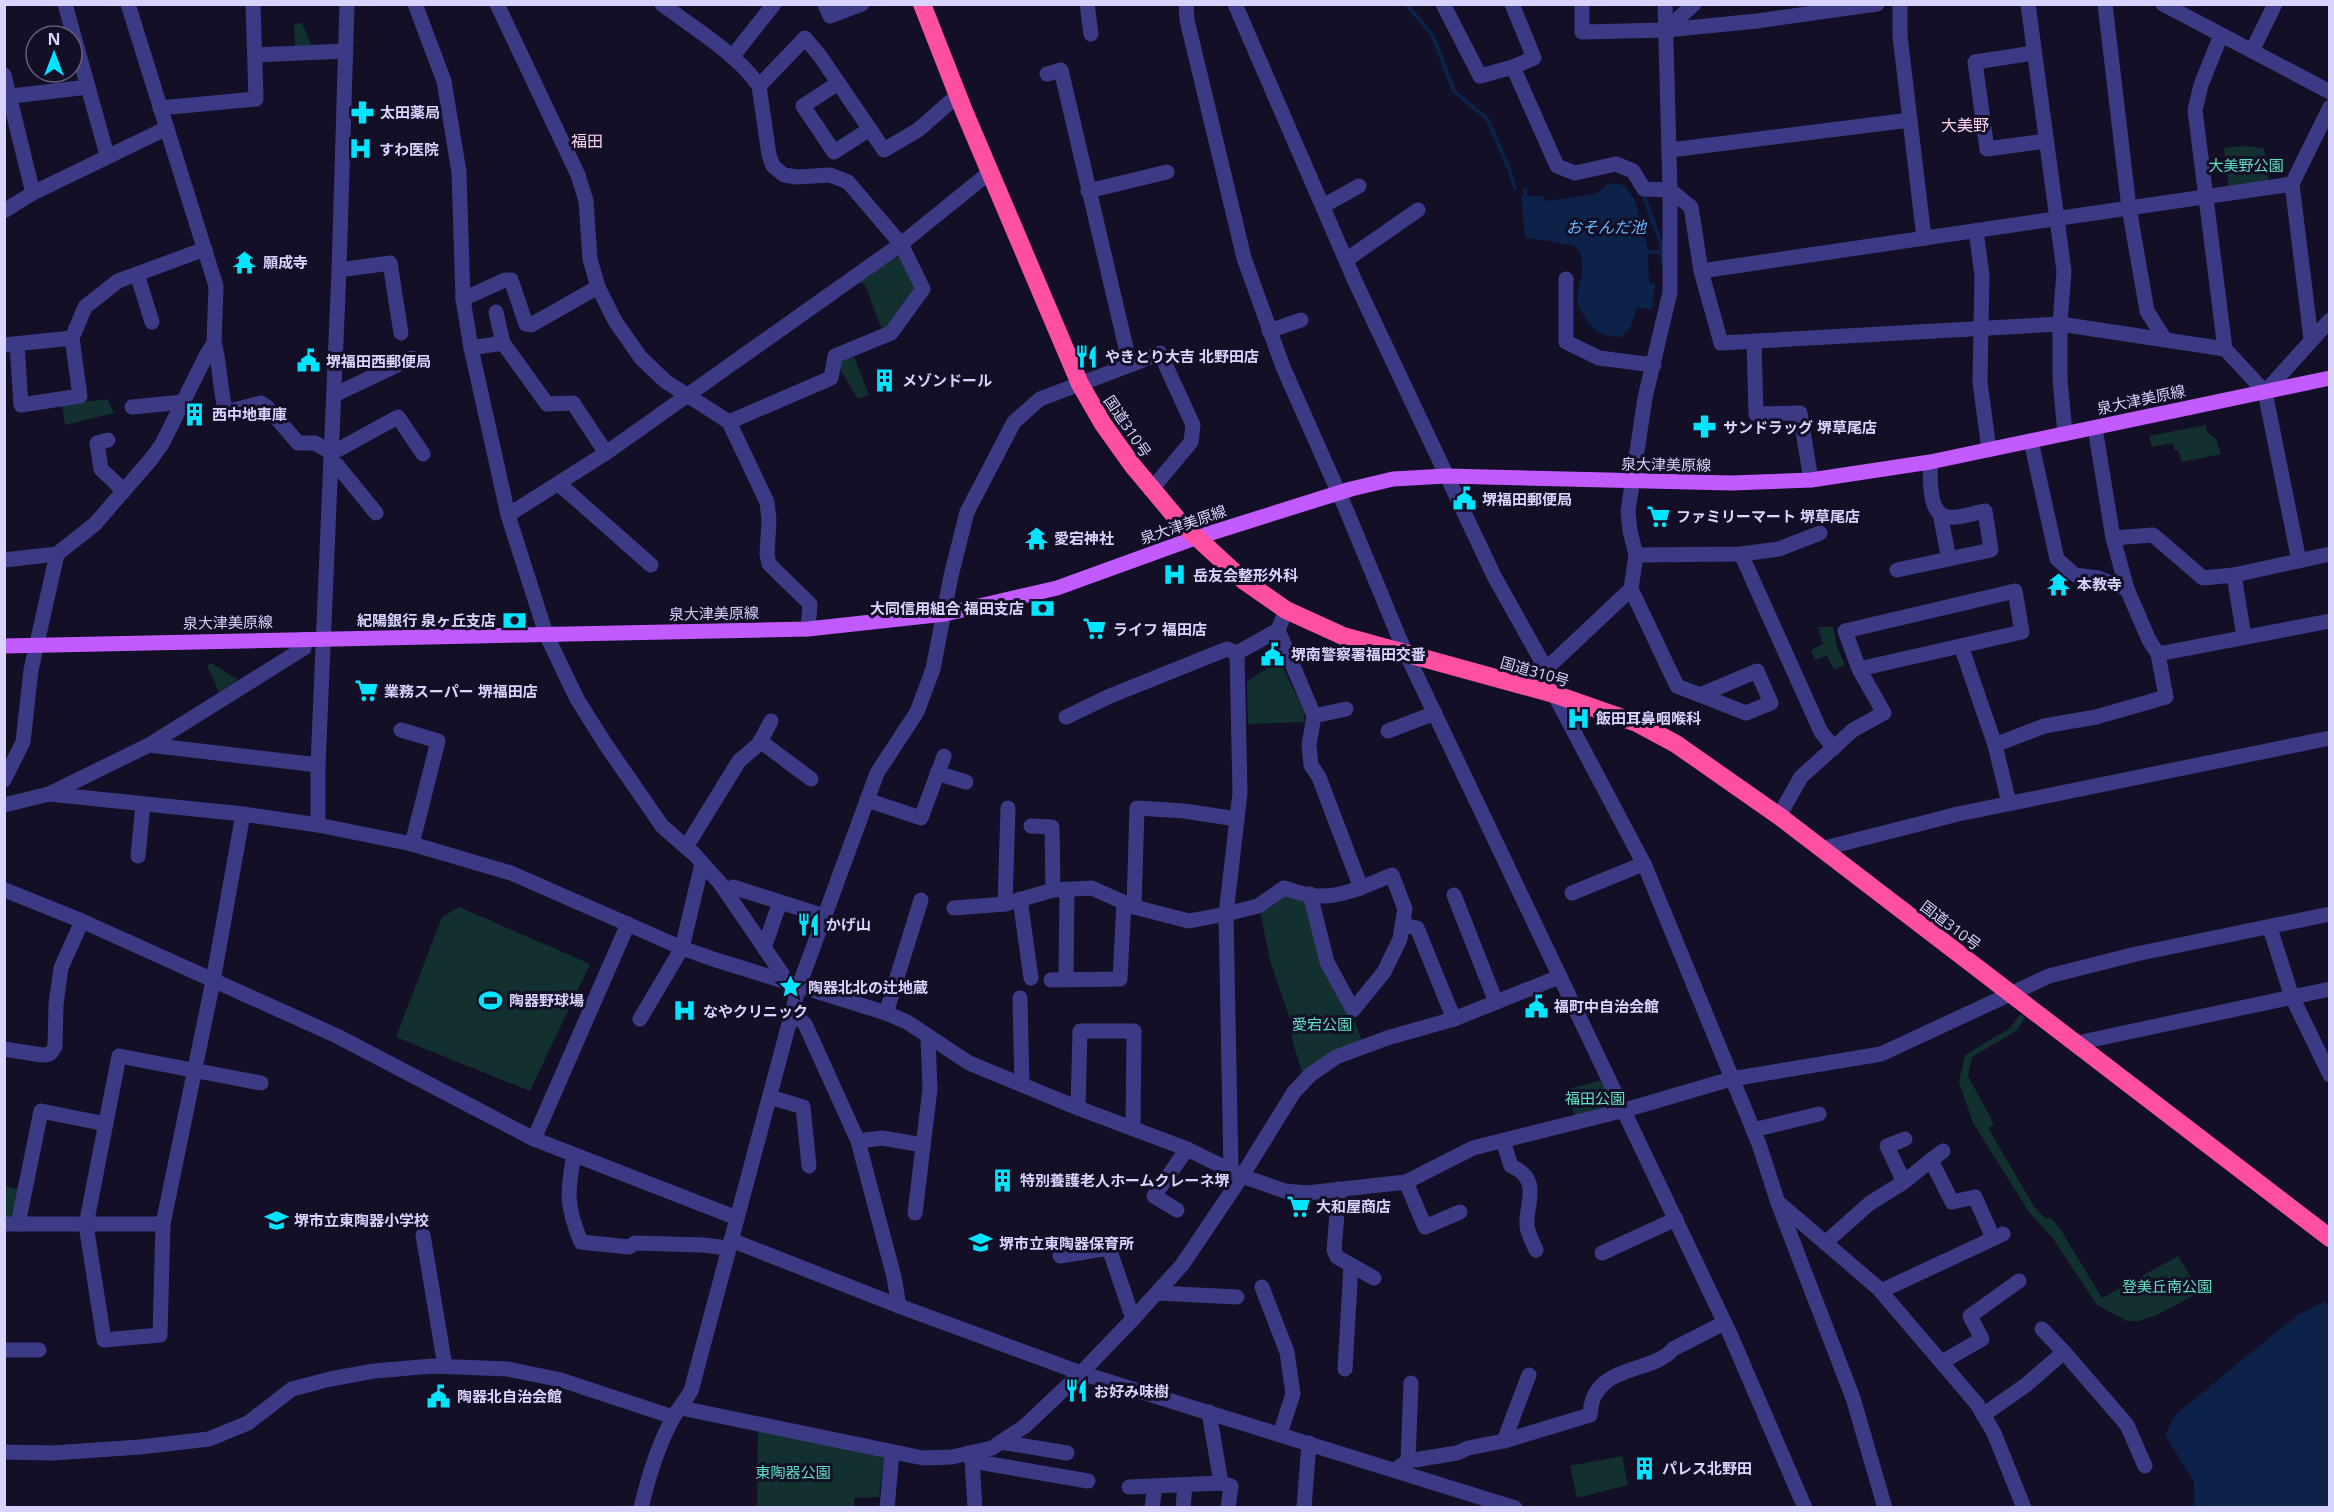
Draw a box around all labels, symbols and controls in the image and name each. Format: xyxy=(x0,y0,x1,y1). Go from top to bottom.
north arrow xyxy=(24,24,84,84)
text: N xyxy=(47,28,61,50)
pharmacy icon: 太田薬局 xyxy=(349,99,375,125)
place label: 太田薬局 xyxy=(380,102,440,122)
district label: 大美野 xyxy=(1941,114,1989,136)
district label: 福田 xyxy=(571,130,603,152)
hospital icon: すわ医院 xyxy=(348,136,374,162)
place label: すわ医院 xyxy=(379,139,439,159)
park label: 大美野公園 xyxy=(2208,155,2284,175)
water label: おそんだ池 xyxy=(1566,216,1648,238)
temple icon: 願成寺 xyxy=(232,249,258,275)
place label: 願成寺 xyxy=(263,252,308,272)
restaurant icon: やきとり大吉 北野田店 xyxy=(1074,343,1100,369)
place label: やきとり大吉 北野田店 xyxy=(1105,346,1259,366)
public building icon: 堺福田西郵便局 xyxy=(295,348,321,374)
place label: 堺福田西郵便局 xyxy=(326,351,431,371)
building icon: メゾンドール xyxy=(871,367,897,393)
place label: メゾンドール xyxy=(902,370,992,390)
street label: 泉大津美原線 xyxy=(2095,380,2187,418)
street label: 国道310号 xyxy=(1100,391,1156,461)
building icon: 西中地車庫 xyxy=(181,401,207,427)
place label: 西中地車庫 xyxy=(212,404,287,424)
pharmacy icon: サンドラッグ 堺草尾店 xyxy=(1692,414,1718,440)
place label: サンドラッグ 堺草尾店 xyxy=(1723,417,1877,437)
street label: 泉大津美原線 xyxy=(1621,453,1711,475)
public building icon: 堺福田郵便局 xyxy=(1451,486,1477,512)
place label: 堺福田郵便局 xyxy=(1482,489,1572,509)
street label: 泉大津美原線 xyxy=(1137,500,1229,548)
supermarket icon: ファミリーマート 堺草尾店 xyxy=(1645,503,1671,529)
place label: ファミリーマート 堺草尾店 xyxy=(1676,506,1860,526)
temple icon: 愛宕神社 xyxy=(1023,525,1049,551)
place label: 愛宕神社 xyxy=(1054,528,1114,548)
hospital icon: 岳友会整形外科 xyxy=(1162,562,1188,588)
place label: 岳友会整形外科 xyxy=(1193,565,1298,585)
temple icon: 本教寺 xyxy=(2046,571,2072,597)
place label: 本教寺 xyxy=(2077,574,2122,594)
bank icon: 大同信用組合 福田支店 xyxy=(1029,595,1055,621)
place label: 大同信用組合 福田支店 xyxy=(870,598,1024,618)
street label: 泉大津美原線 xyxy=(669,602,759,624)
bank icon: 紀陽銀行 泉ヶ丘支店 xyxy=(501,607,527,633)
place label: 紀陽銀行 泉ヶ丘支店 xyxy=(357,610,496,630)
street label: 泉大津美原線 xyxy=(183,611,273,633)
supermarket icon: ライフ 福田店 xyxy=(1082,616,1108,642)
place label: ライフ 福田店 xyxy=(1113,619,1207,639)
public building icon: 堺南警察署福田交番 xyxy=(1260,641,1286,667)
place label: 堺南警察署福田交番 xyxy=(1291,644,1426,664)
street label: 国道310号 xyxy=(1498,652,1572,690)
supermarket icon: 業務スーパー 堺福田店 xyxy=(353,678,379,704)
place label: 業務スーパー 堺福田店 xyxy=(384,681,538,701)
hospital icon: 飯田耳鼻咽喉科 xyxy=(1565,705,1591,731)
place label: 飯田耳鼻咽喉科 xyxy=(1596,708,1701,728)
street label: 国道310号 xyxy=(1917,896,1985,954)
restaurant icon: かげ山 xyxy=(795,911,821,937)
place label: かげ山 xyxy=(826,914,871,934)
place icon: 陶器北北の辻地蔵 xyxy=(777,974,803,1000)
place label: 陶器北北の辻地蔵 xyxy=(808,977,928,997)
sports icon: 陶器野球場 xyxy=(478,987,504,1013)
place label: 陶器野球場 xyxy=(509,990,584,1010)
public building icon: 福町中自治会館 xyxy=(1523,993,1549,1019)
place label: 福町中自治会館 xyxy=(1553,996,1659,1016)
hospital icon: なやクリニック xyxy=(672,998,698,1024)
place label: なやクリニック xyxy=(703,1001,808,1021)
park label: 愛宕公園 xyxy=(1292,1014,1352,1034)
park label: 福田公園 xyxy=(1565,1088,1625,1108)
building icon: 特別養護老人ホームクレーネ堺 xyxy=(989,1167,1015,1193)
place label: 特別養護老人ホームクレーネ堺 xyxy=(1020,1170,1230,1190)
supermarket icon: 大和屋商店 xyxy=(1285,1193,1311,1219)
place label: 大和屋商店 xyxy=(1316,1196,1391,1216)
school or university icon: 堺市立東陶器小学校 xyxy=(263,1207,289,1233)
place label: 堺市立東陶器小学校 xyxy=(294,1210,429,1230)
school or university icon: 堺市立東陶器保育所 xyxy=(968,1230,994,1256)
place label: 堺市立東陶器保育所 xyxy=(999,1233,1134,1253)
park label: 登美丘南公園 xyxy=(2122,1276,2212,1296)
restaurant icon: お好み味樹 xyxy=(1063,1378,1089,1404)
place label: お好み味樹 xyxy=(1094,1381,1169,1401)
public building icon: 陶器北自治会館 xyxy=(426,1383,452,1409)
place label: 陶器北自治会館 xyxy=(457,1386,562,1406)
building icon: パレス北野田 xyxy=(1631,1455,1657,1481)
place label: パレス北野田 xyxy=(1662,1458,1752,1478)
park label: 東陶器公園 xyxy=(755,1462,831,1482)

